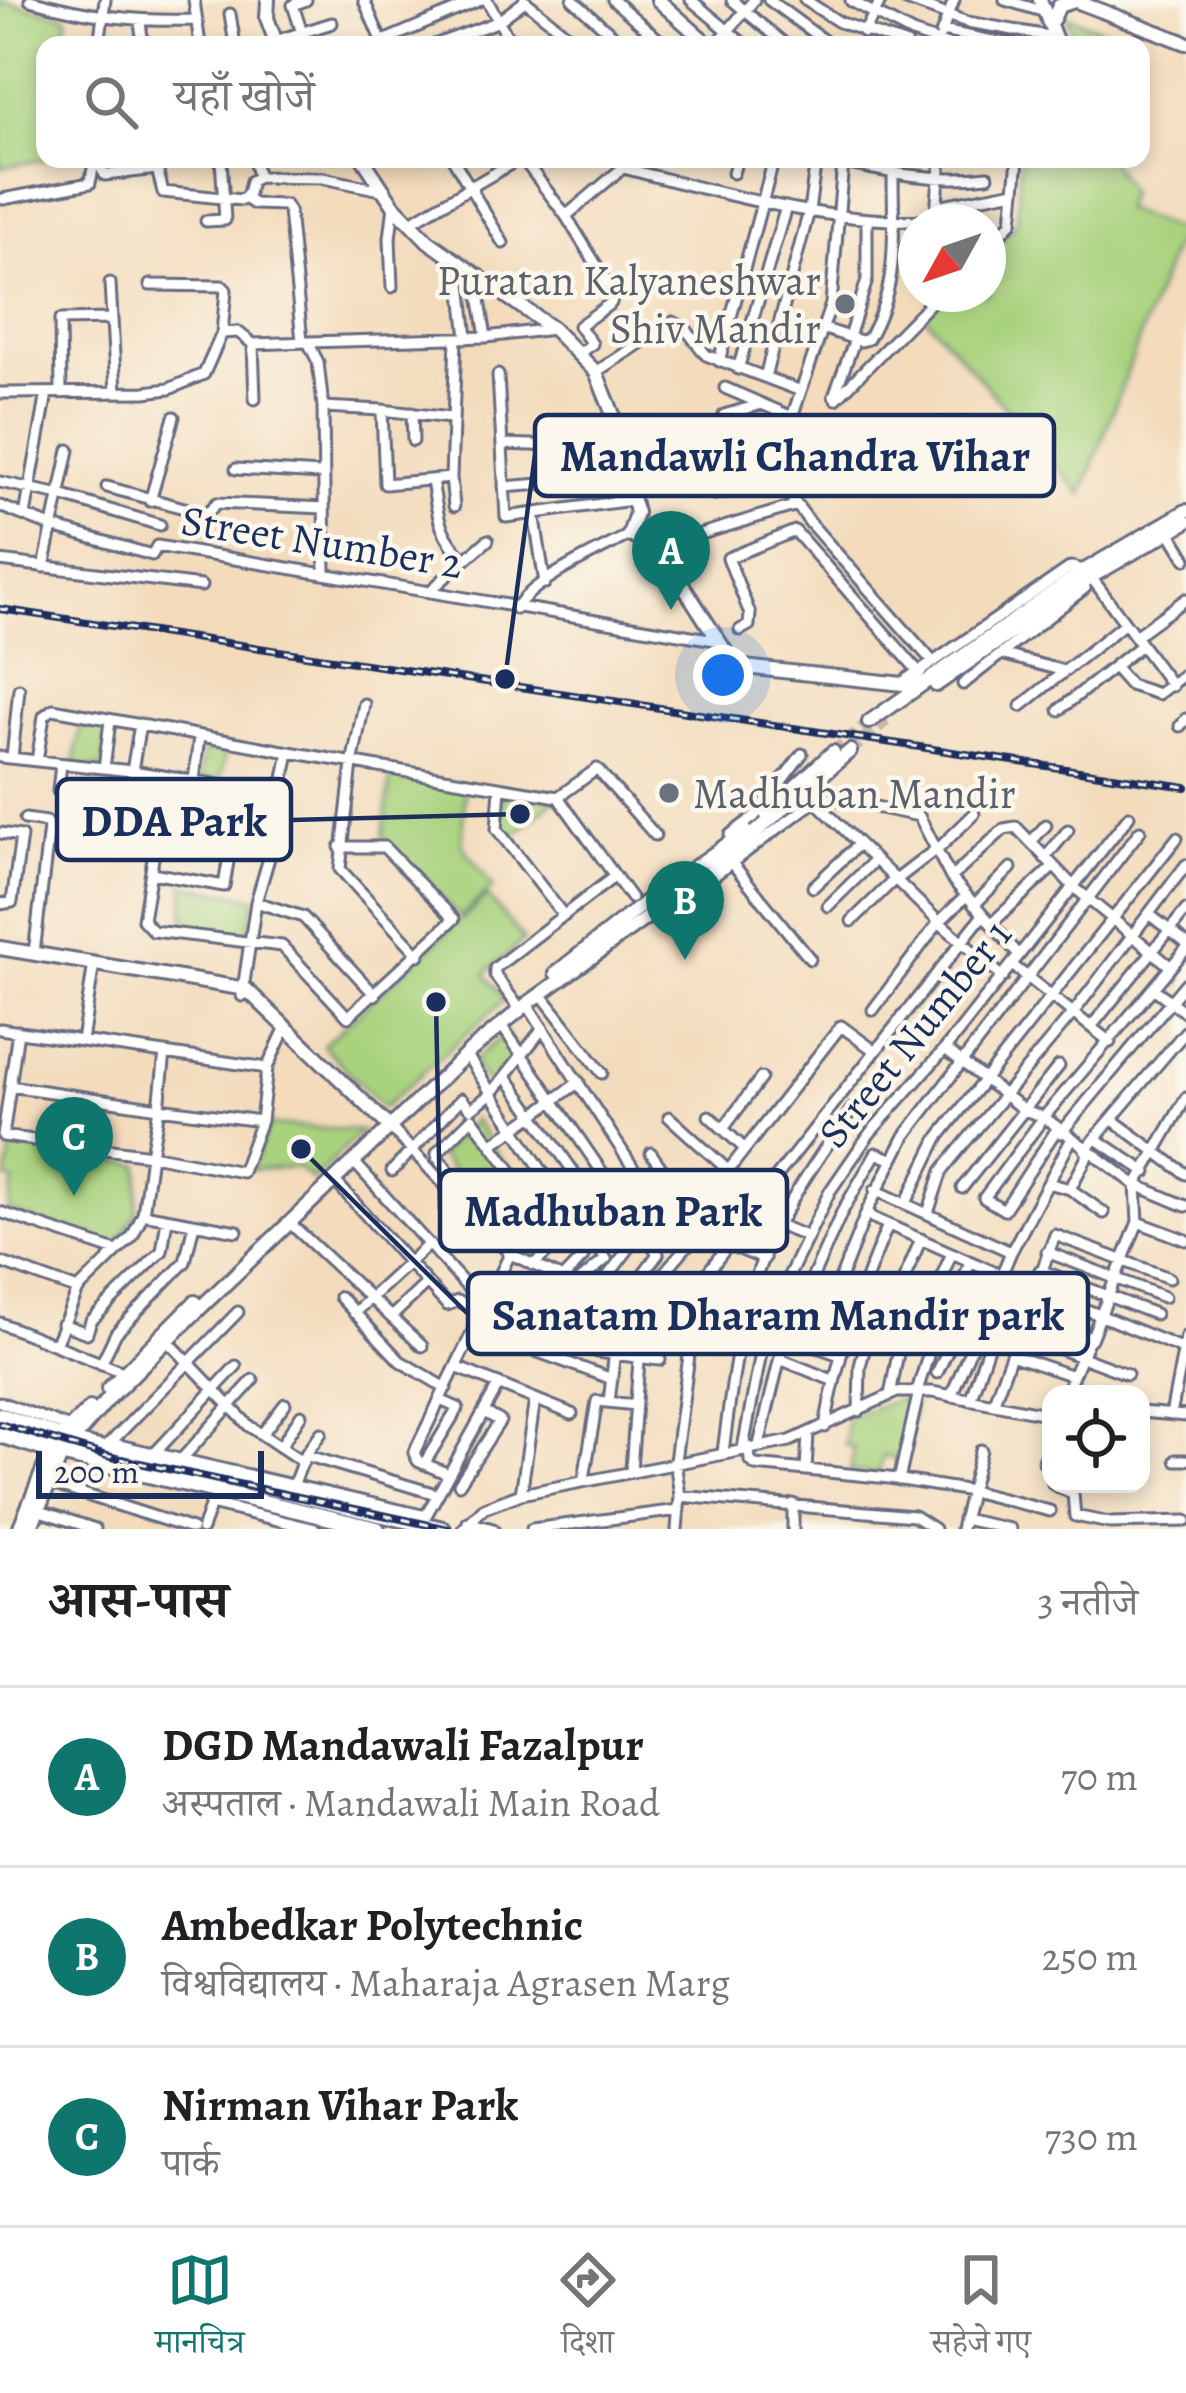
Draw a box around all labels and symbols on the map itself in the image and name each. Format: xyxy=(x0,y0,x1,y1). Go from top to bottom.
north arrow xyxy=(898,204,1006,312)
place label: Puratan Kalyaneshwar Shiv Mandir xyxy=(437,252,821,357)
marker: Puratan Kalyaneshwar Shiv Mandir xyxy=(832,291,858,317)
callout: Mandawli Chandra Vihar xyxy=(535,415,1054,496)
text: Mandawli Chandra Vihar xyxy=(560,425,1030,487)
street label: Street Number 2 xyxy=(177,491,467,592)
pin: A xyxy=(632,511,710,610)
your location xyxy=(693,645,753,705)
place label: Madhuban Mandir xyxy=(693,765,1016,822)
callout: DDA Park xyxy=(57,779,291,860)
marker: Madhuban Mandir xyxy=(656,780,682,806)
text: DDA Park xyxy=(81,790,268,852)
pin: B xyxy=(646,861,724,960)
street label: Street Number 1 xyxy=(805,907,1024,1159)
pin: C xyxy=(35,1097,113,1196)
callout: Madhuban Park xyxy=(440,1170,787,1251)
text: Madhuban Park xyxy=(464,1180,763,1242)
callout: Sanatam Dharam Mandir park xyxy=(468,1273,1088,1354)
text: Sanatam Dharam Mandir park xyxy=(492,1284,1065,1346)
scale bar xyxy=(36,1445,264,1498)

